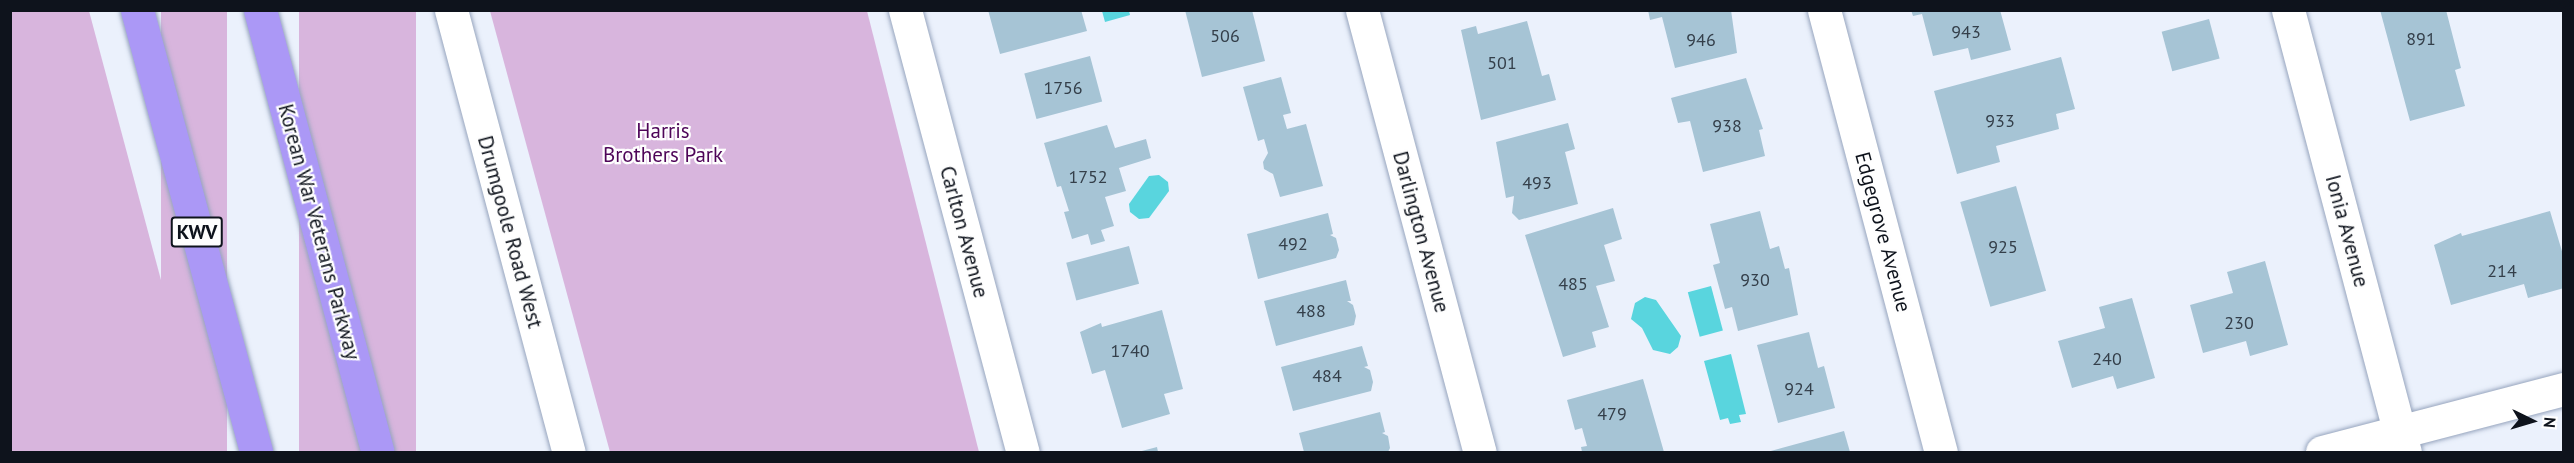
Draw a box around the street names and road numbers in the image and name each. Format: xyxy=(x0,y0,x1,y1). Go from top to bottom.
street label: Korean War Veterans Parkway xyxy=(273,101,365,363)
street label: Drumgoole Road West xyxy=(472,133,548,331)
street label: Darlington Avenue xyxy=(1387,148,1455,316)
street label: Edgegrove Avenue xyxy=(1849,149,1917,315)
street label: Carlton Avenue xyxy=(934,163,994,301)
street label: Ionia Avenue xyxy=(2320,172,2374,290)
road number: KWV xyxy=(170,215,224,249)

